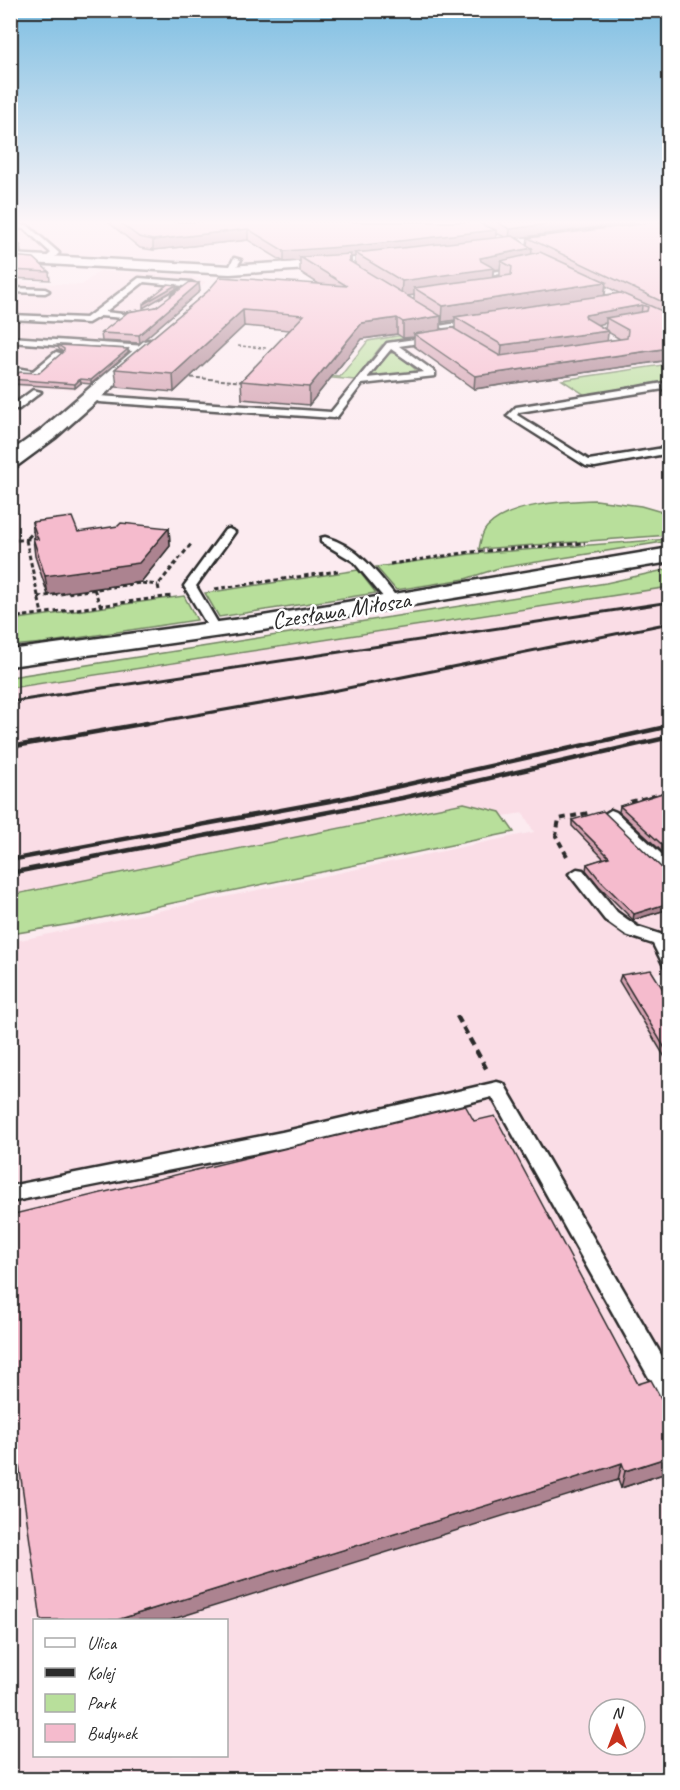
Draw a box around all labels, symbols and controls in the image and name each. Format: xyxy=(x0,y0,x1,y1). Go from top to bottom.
street label: Czesława Miłosza xyxy=(270,584,414,636)
legend xyxy=(33,1619,228,1757)
text: Ulica xyxy=(87,1632,118,1654)
text: Kolej xyxy=(87,1662,116,1684)
text: Park xyxy=(87,1692,117,1714)
north arrow xyxy=(587,1697,647,1757)
text: N xyxy=(612,1703,625,1723)
text: Budynek xyxy=(87,1722,138,1744)

